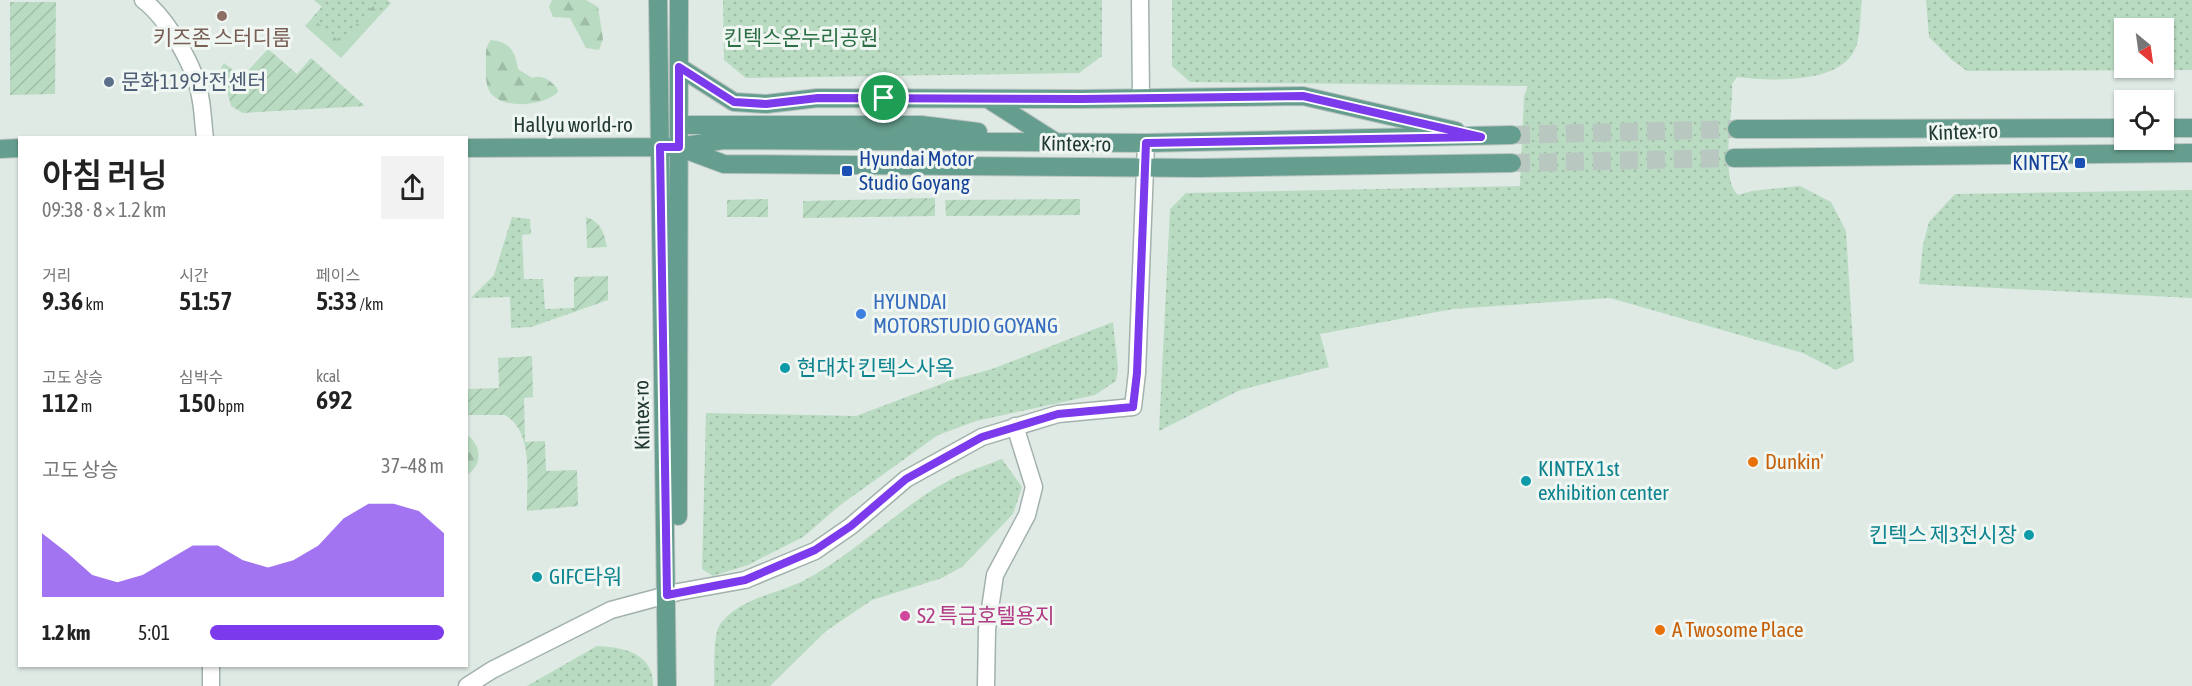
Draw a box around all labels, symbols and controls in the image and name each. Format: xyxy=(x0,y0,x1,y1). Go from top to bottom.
marker: 키즈존 스터디룸 xyxy=(215,9,229,23)
north arrow xyxy=(2114,18,2174,78)
map controls xyxy=(2114,18,2174,150)
place label: 키즈존 스터디룸 xyxy=(153,25,291,49)
park label: 킨텍스온누리공원 xyxy=(724,25,878,49)
place label: 문화119안전센터 xyxy=(121,69,267,93)
pin xyxy=(858,72,909,123)
marker: 문화119안전센터 xyxy=(102,75,116,89)
icon: arrive xyxy=(867,81,900,114)
button: locate xyxy=(2114,90,2174,150)
street label: Hallyu world-ro xyxy=(513,112,633,136)
street label: Kintex-ro xyxy=(1927,118,1999,144)
street label: Kintex-ro xyxy=(1041,130,1111,156)
place label: Hyundai Motor Studio Goyang xyxy=(859,146,974,194)
place label: KINTEX xyxy=(2012,150,2069,174)
text: 아침 러닝 xyxy=(42,156,168,194)
button: share xyxy=(381,156,444,219)
marker: KINTEX xyxy=(2073,156,2087,170)
marker: Hyundai Motor Studio Goyang xyxy=(840,164,854,178)
text: 09:38 · 8 × 1.2 km xyxy=(42,198,167,221)
text: 거리 xyxy=(42,266,71,284)
text: 시간 xyxy=(179,266,208,284)
text: 페이스 xyxy=(316,266,360,284)
text: 9.36 xyxy=(42,286,83,316)
text: 51:57 xyxy=(179,286,233,316)
text: 5:33 xyxy=(316,286,357,316)
place label: HYUNDAI MOTORSTUDIO GOYANG xyxy=(873,289,1058,337)
text: km xyxy=(83,295,104,313)
text: /km xyxy=(357,295,383,313)
marker: HYUNDAI MOTORSTUDIO GOYANG xyxy=(854,307,868,321)
place label: 현대차 킨텍스사옥 xyxy=(797,355,954,379)
marker: 현대차 킨텍스사옥 xyxy=(778,361,792,375)
text: kcal xyxy=(316,367,340,385)
text: 고도 상승 xyxy=(42,368,103,386)
text: 심박수 xyxy=(179,368,223,386)
street label: Kintex-ro xyxy=(628,380,654,450)
text: 692 xyxy=(316,385,353,415)
text: 112 xyxy=(42,388,79,418)
text: 150 xyxy=(179,388,216,418)
text: m xyxy=(79,397,92,415)
text: bpm xyxy=(216,397,245,415)
place label: Dunkin' xyxy=(1765,449,1824,473)
text: 37–48 m xyxy=(381,454,444,477)
marker: Dunkin' xyxy=(1746,455,1760,469)
place label: KINTEX 1st exhibition center xyxy=(1538,456,1669,504)
text: 고도 상승 xyxy=(42,458,118,481)
marker: KINTEX 1st exhibition center xyxy=(1519,474,1533,488)
place label: 킨텍스 제3전시장 xyxy=(1869,522,2017,546)
marker: 킨텍스 제3전시장 xyxy=(2022,528,2036,542)
place label: GIFC타워 xyxy=(549,564,622,588)
marker: GIFC타워 xyxy=(530,570,544,584)
place label: S2 특급호텔용지 xyxy=(917,603,1055,627)
marker: S2 특급호텔용지 xyxy=(898,609,912,623)
place label: A Twosome Place xyxy=(1672,617,1803,641)
text: 1.2 km xyxy=(42,621,90,644)
text: 5:01 xyxy=(138,621,170,644)
marker: A Twosome Place xyxy=(1653,623,1667,637)

